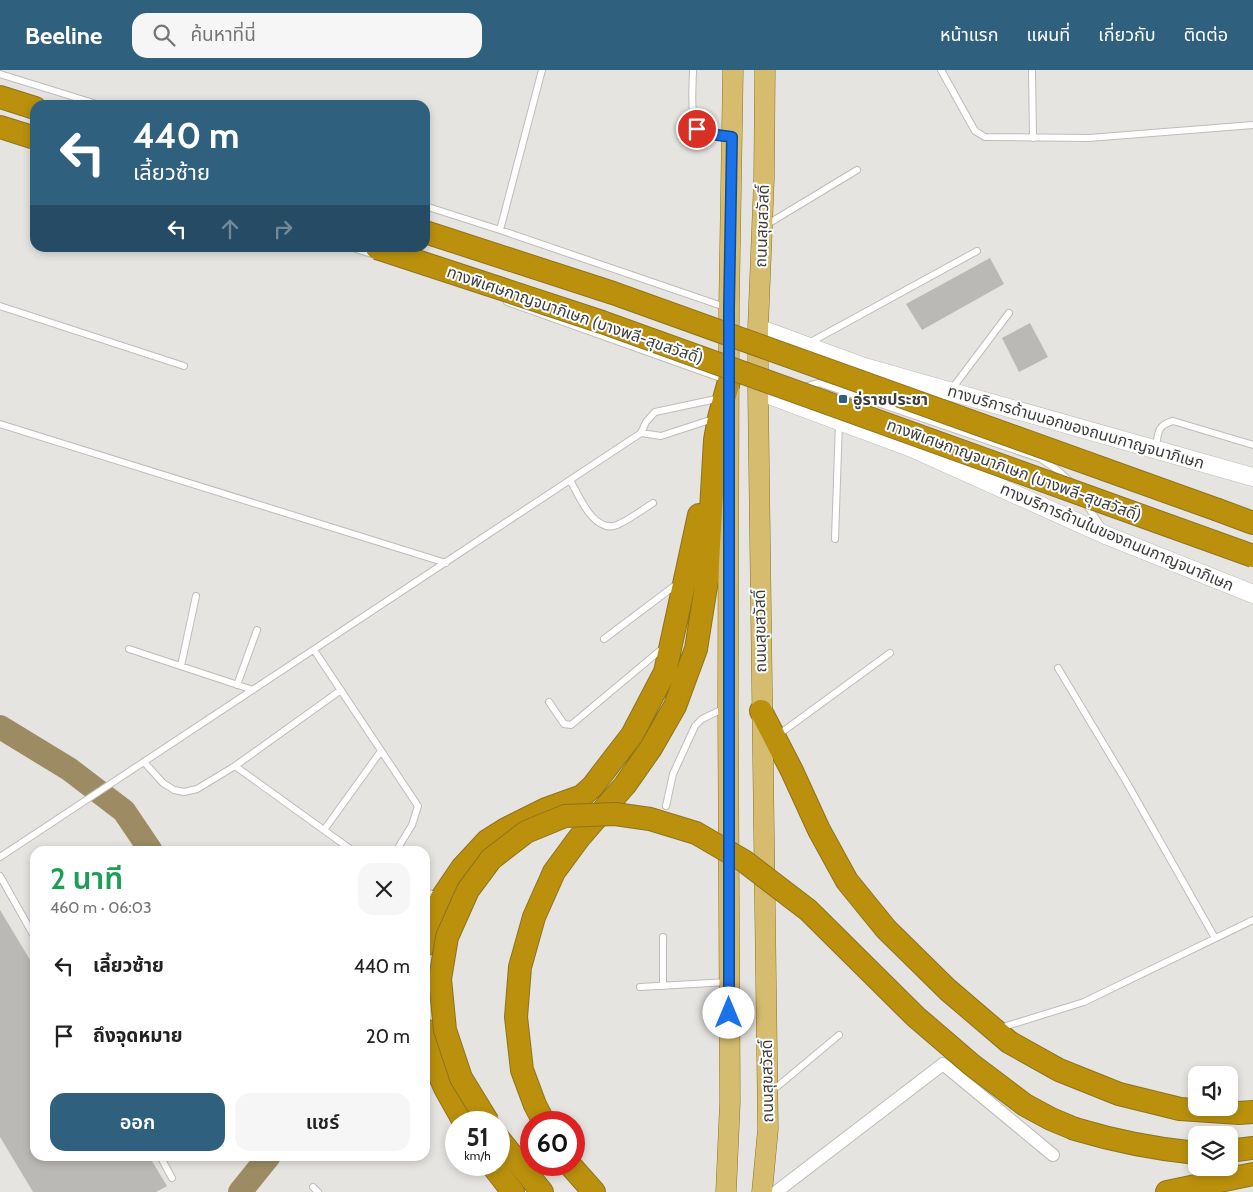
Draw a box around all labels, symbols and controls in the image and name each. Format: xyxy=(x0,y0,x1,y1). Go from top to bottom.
search box xyxy=(132,13,482,58)
text: Beeline xyxy=(25,21,102,50)
icon: search xyxy=(150,21,178,49)
text: ค้นหาที่นี่ xyxy=(190,23,256,46)
text: หน้าแรก xyxy=(940,24,998,46)
text: แผนที่ xyxy=(1026,24,1070,46)
text: เกี่ยวกับ xyxy=(1098,24,1156,46)
text: ติดต่อ xyxy=(1184,24,1228,46)
pin xyxy=(676,108,718,150)
text: 440 m xyxy=(133,114,239,157)
icon: arrive xyxy=(683,115,711,143)
icon: left xyxy=(50,120,115,185)
text: เลี้ยวซ้าย xyxy=(133,159,210,186)
street label: ถนนสุขสวัสดิ์ xyxy=(751,184,773,268)
icon: left xyxy=(163,215,191,243)
icon: ahead xyxy=(216,215,244,243)
icon: right xyxy=(269,215,297,243)
street label: ทางพิเศษกาญจนาภิเษก (บางพลี-สุขสวัสดิ์) xyxy=(444,262,706,368)
street label: ทางบริการด้านนอกของถนนกาญจนาภิเษก xyxy=(945,381,1207,473)
place label: อู่ราชประชา xyxy=(853,390,928,410)
marker: อู่ราชประชา xyxy=(837,393,849,405)
street label: ทางพิเศษกาญจนาภิเษก (บางพลี-สุขสวัสดิ์) xyxy=(884,415,1144,525)
street label: ทางบริการด้านในของถนนกาญจนาภิเษก xyxy=(997,479,1237,595)
street label: ถนนสุขสวัสดิ์ xyxy=(750,589,770,673)
text: 2 นาที xyxy=(50,860,123,897)
button: close xyxy=(358,863,410,915)
text: 460 m · 06:03 xyxy=(50,898,152,917)
icon: left xyxy=(50,952,78,980)
text: เลี้ยวซ้าย xyxy=(93,954,164,977)
text: 440 m xyxy=(354,955,410,978)
position arrow xyxy=(702,986,754,1038)
icon: arrive xyxy=(50,1022,78,1050)
text: ถึงจุดหมาย xyxy=(93,1024,183,1047)
text: 20 m xyxy=(366,1025,410,1048)
street label: ถนนสุขสวัสดิ์ xyxy=(757,1039,777,1123)
map controls xyxy=(1188,1066,1238,1176)
button: sound xyxy=(1188,1066,1238,1116)
button: ออก xyxy=(50,1093,225,1151)
button: แชร์ xyxy=(235,1093,410,1151)
speed limit sign: 60 xyxy=(520,1111,585,1176)
text: 51 xyxy=(466,1122,489,1152)
button: layers xyxy=(1188,1126,1238,1176)
text: km/h xyxy=(464,1148,491,1163)

